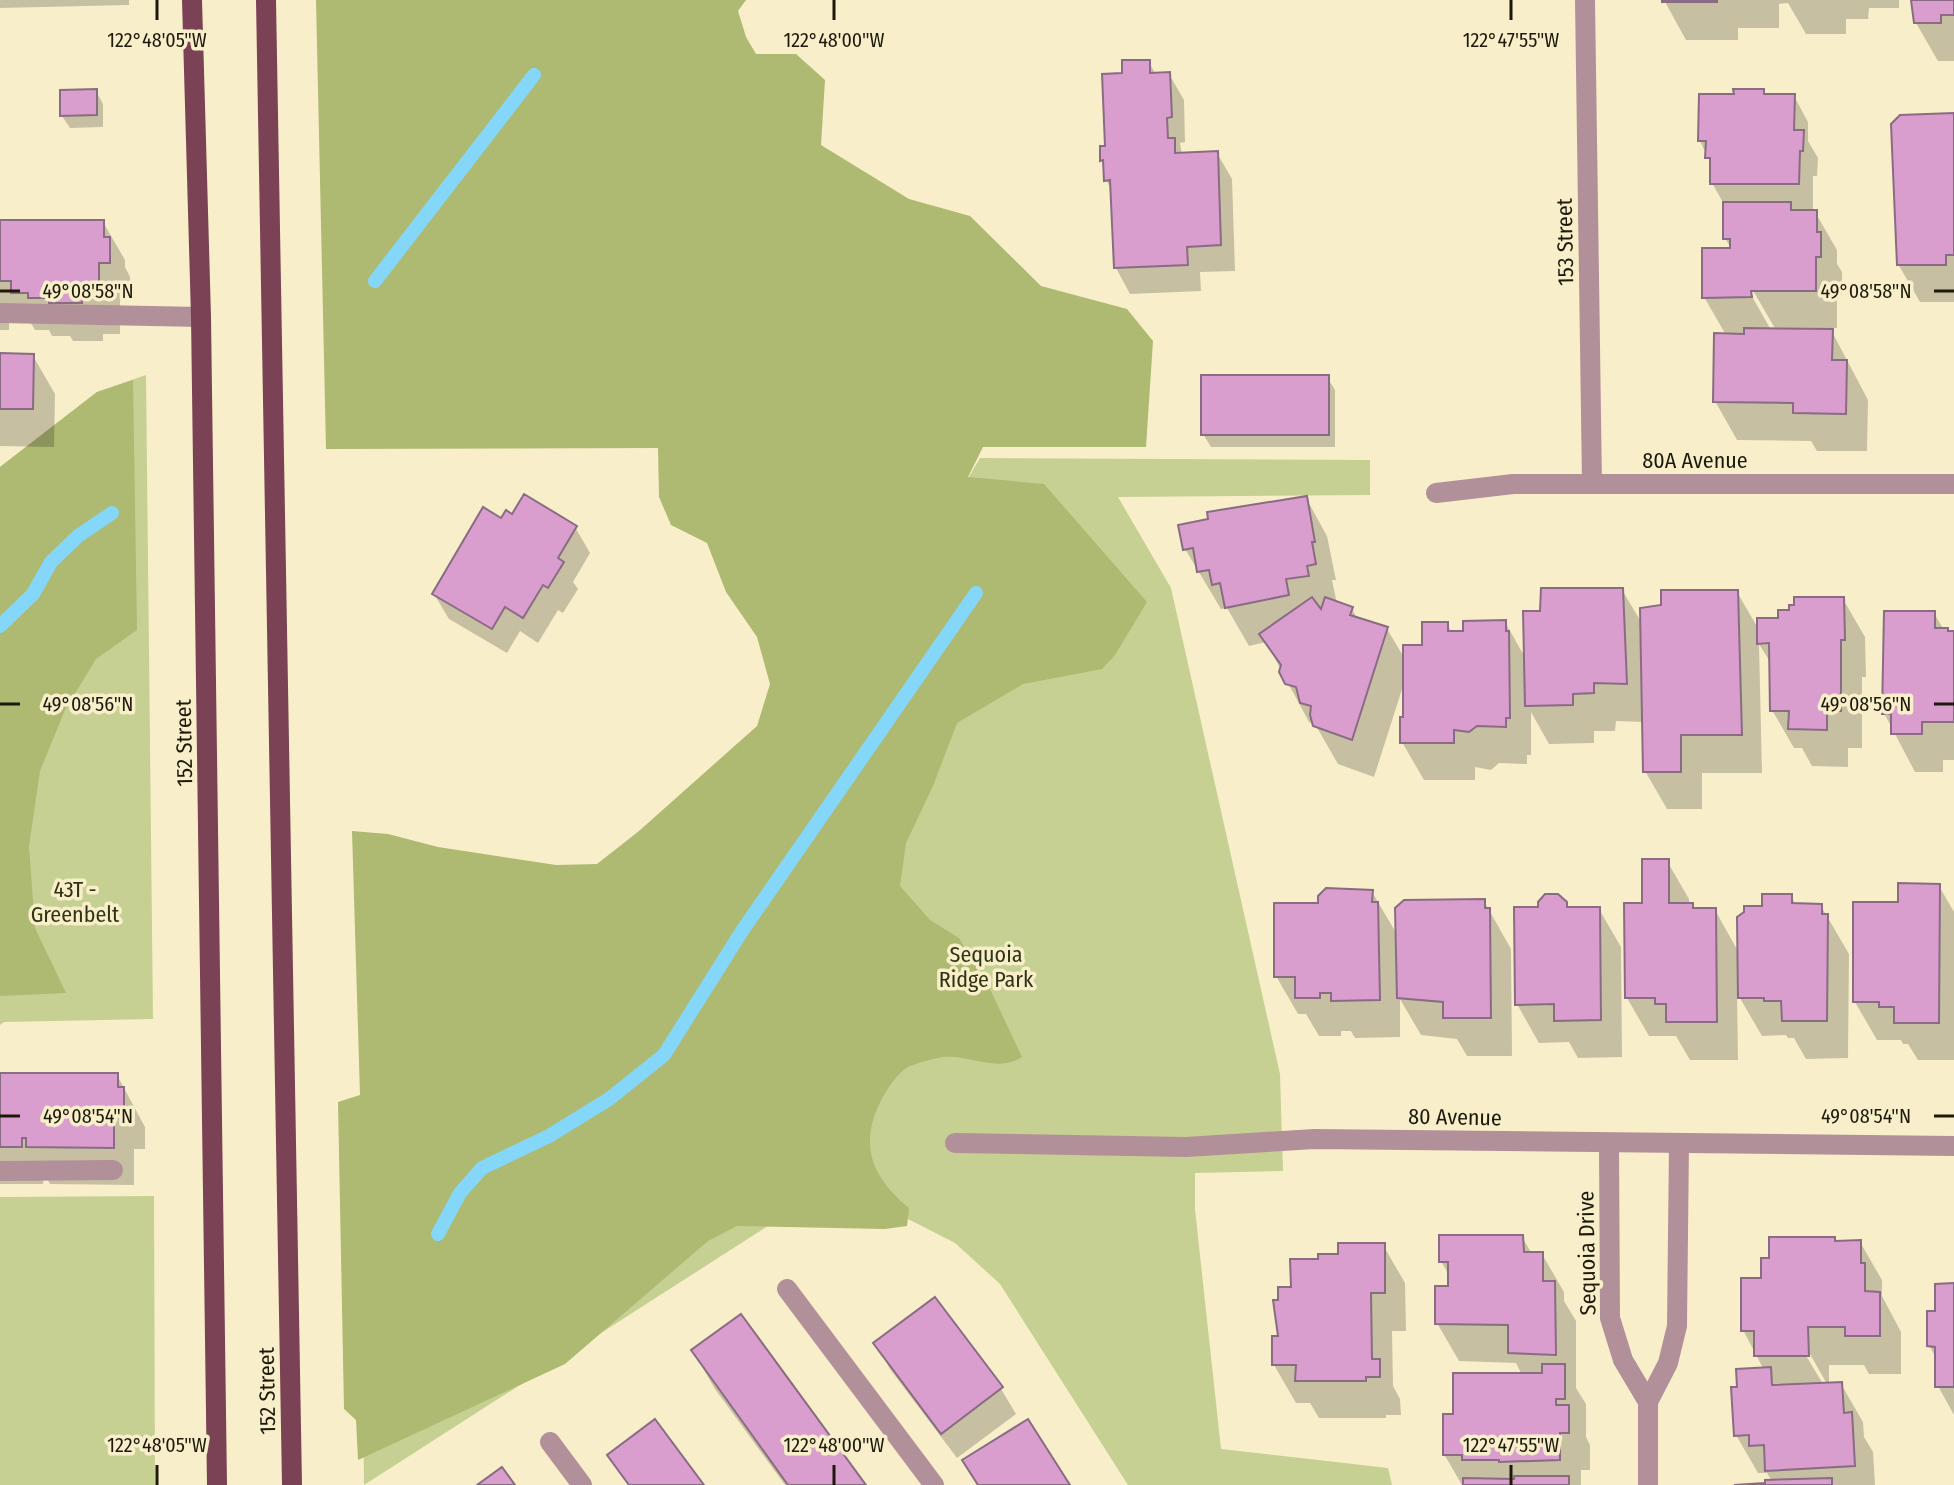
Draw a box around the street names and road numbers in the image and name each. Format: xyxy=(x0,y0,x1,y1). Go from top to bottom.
street label: 153 Street xyxy=(1551,197,1579,286)
street label: 80A Avenue xyxy=(1642,447,1748,474)
street label: 152 Street xyxy=(170,698,198,787)
street label: 80 Avenue xyxy=(1408,1103,1502,1131)
street label: Sequoia Drive xyxy=(1572,1190,1602,1316)
street label: 152 Street xyxy=(253,1346,281,1435)

